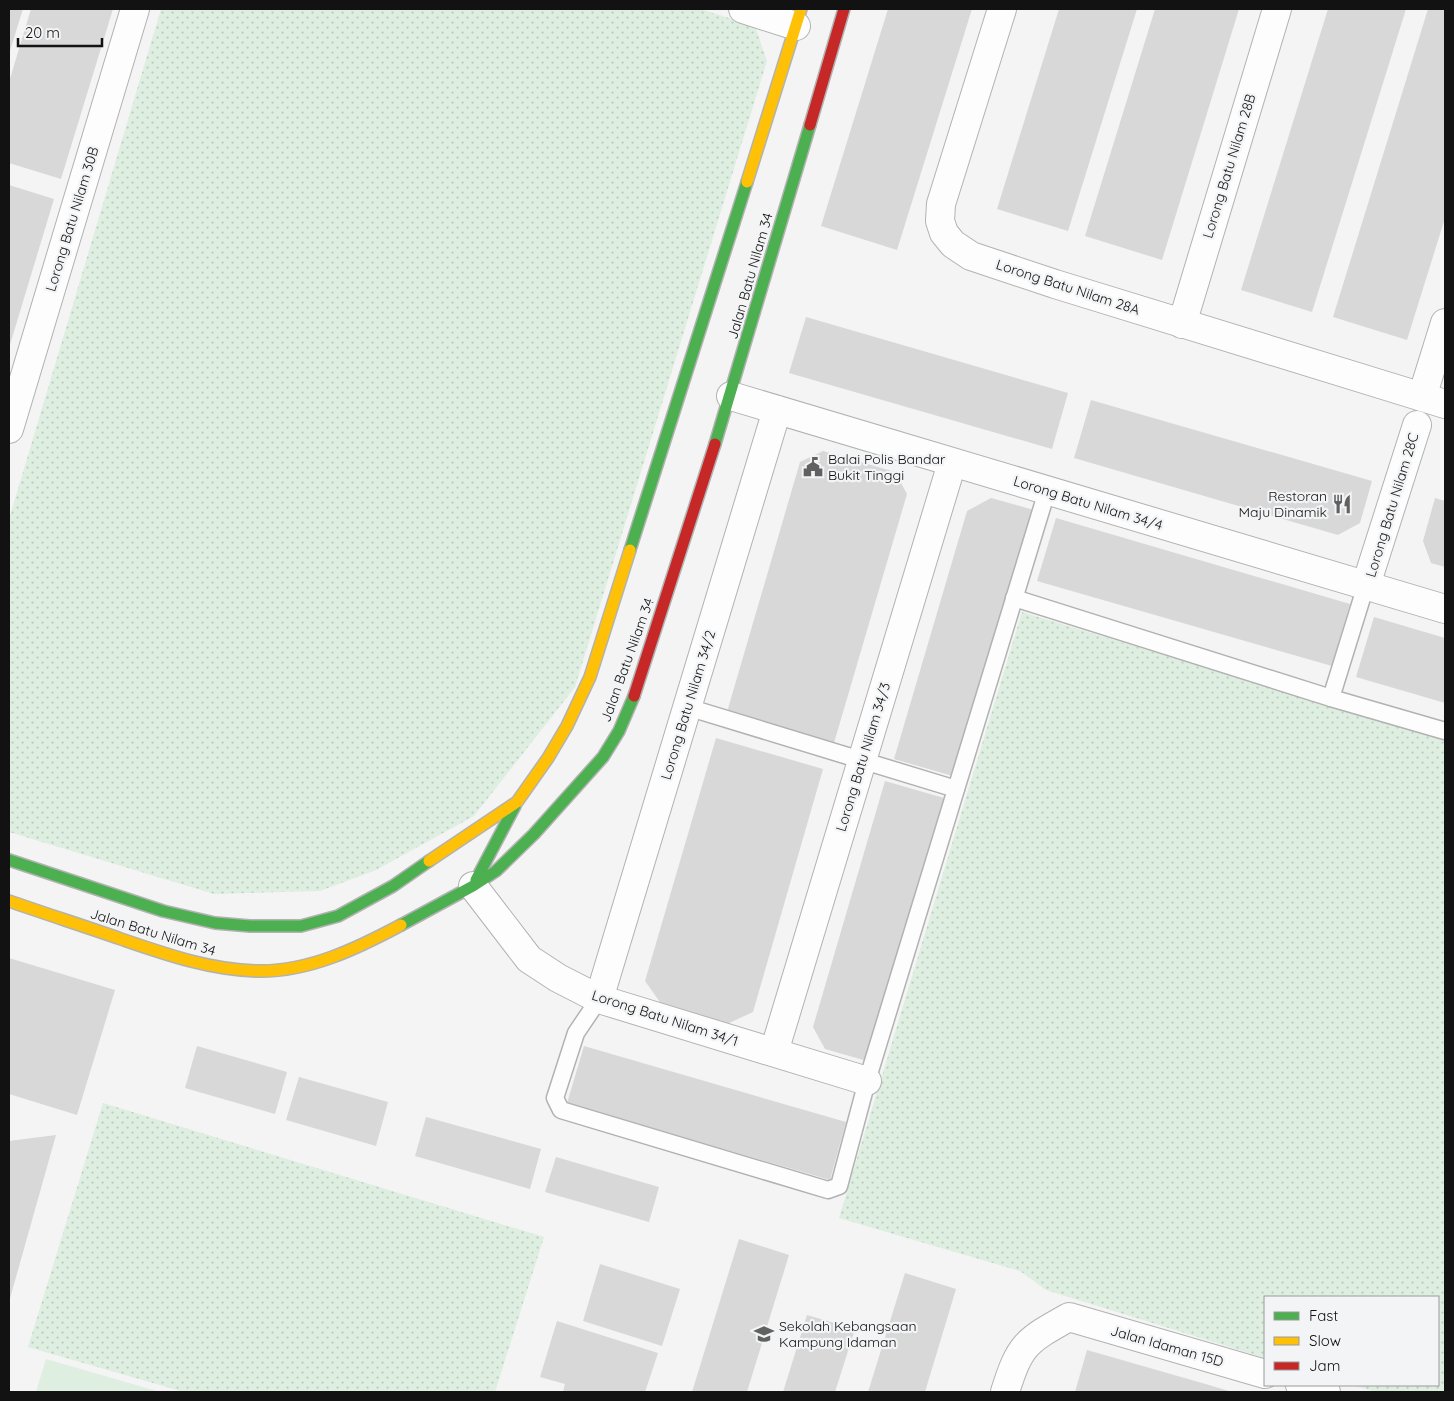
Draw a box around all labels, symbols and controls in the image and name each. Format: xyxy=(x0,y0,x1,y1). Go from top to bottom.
scale bar xyxy=(18,15,101,47)
text: 20 m xyxy=(25,23,60,42)
street label: Lorong Batu Nilam 28B xyxy=(1198,92,1260,240)
street label: Lorong Batu Nilam 30B xyxy=(41,144,103,294)
street label: Jalan Batu Nilam 34 xyxy=(723,211,777,341)
street label: Lorong Batu Nilam 28A xyxy=(994,255,1142,319)
street label: Lorong Batu Nilam 28C xyxy=(1361,431,1423,579)
place label: Balai Polis Bandar Bukit Tinggi xyxy=(828,450,946,484)
public building icon: Balai Polis Bandar Bukit Tinggi xyxy=(802,456,824,478)
street label: Lorong Batu Nilam 34/4 xyxy=(1011,472,1165,534)
place label: Restoran Maju Dinamik xyxy=(1238,487,1327,521)
restaurant icon: Restoran Maju Dinamik xyxy=(1331,493,1353,515)
street label: Jalan Batu Nilam 34 xyxy=(596,596,658,724)
street label: Lorong Batu Nilam 34/2 xyxy=(657,628,719,782)
street label: Lorong Batu Nilam 34/3 xyxy=(832,680,894,834)
street label: Jalan Batu Nilam 34 xyxy=(88,904,218,960)
street label: Lorong Batu Nilam 34/1 xyxy=(590,986,740,1050)
legend xyxy=(1264,1296,1439,1386)
text: Fast xyxy=(1309,1306,1338,1325)
place label: Sekolah Kebangsaan Kampung Idaman xyxy=(779,1317,917,1351)
street label: Jalan Idaman 15D xyxy=(1108,1321,1226,1371)
school or university icon: Sekolah Kebangsaan Kampung Idaman xyxy=(753,1323,775,1345)
text: Slow xyxy=(1309,1331,1341,1350)
text: Jam xyxy=(1309,1356,1340,1375)

